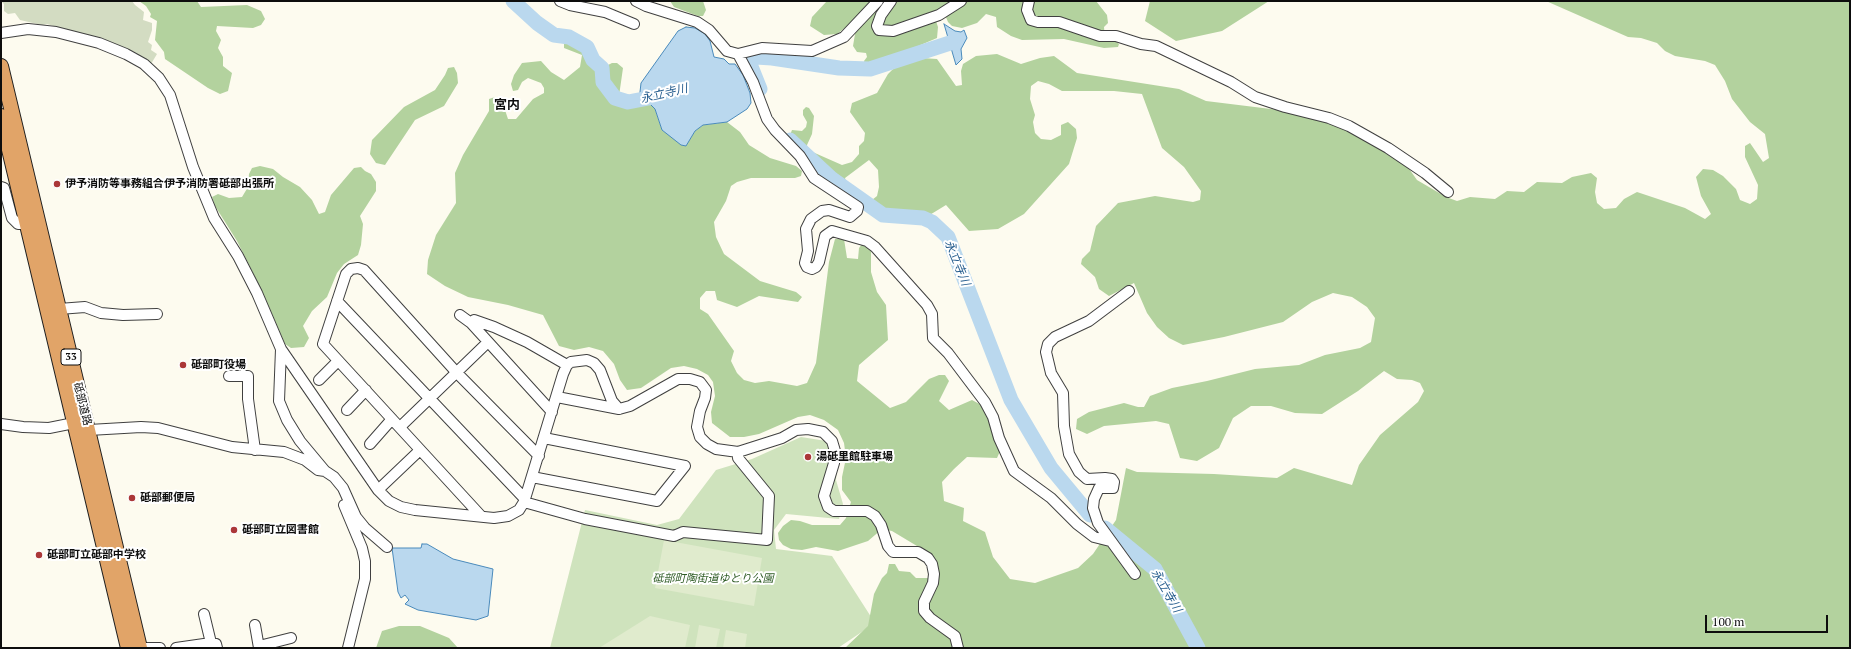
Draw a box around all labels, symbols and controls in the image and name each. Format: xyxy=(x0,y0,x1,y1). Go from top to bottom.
water label: 永立寺川 xyxy=(639,82,689,106)
district label: 宮内 xyxy=(494,97,520,113)
place label: 伊予消防等事務組合伊予消防署砥部出張所 xyxy=(65,177,274,191)
marker: 伊予消防等事務組合伊予消防署砥部出張所 xyxy=(52,179,62,189)
water label: 永立寺川 xyxy=(941,238,973,288)
road number: 33 xyxy=(61,349,81,365)
place label: 砥部町役場 xyxy=(191,358,246,372)
marker: 砥部町役場 xyxy=(178,360,188,370)
street label: 砥部道路 xyxy=(70,381,94,427)
place label: 湯砥里館駐車場 xyxy=(816,450,893,464)
marker: 湯砥里館駐車場 xyxy=(803,452,813,462)
place label: 砥部郵便局 xyxy=(140,491,195,505)
marker: 砥部郵便局 xyxy=(127,493,137,503)
place label: 砥部町立図書館 xyxy=(242,523,319,537)
marker: 砥部町立図書館 xyxy=(229,525,239,535)
place label: 砥部町立砥部中学校 xyxy=(47,548,146,562)
marker: 砥部町立砥部中学校 xyxy=(34,550,44,560)
water label: 永立寺川 xyxy=(1148,567,1184,615)
park label: 砥部町陶街道ゆとり公園 xyxy=(653,572,773,586)
scale bar xyxy=(1707,607,1830,633)
text: 100 m xyxy=(1712,614,1744,629)

